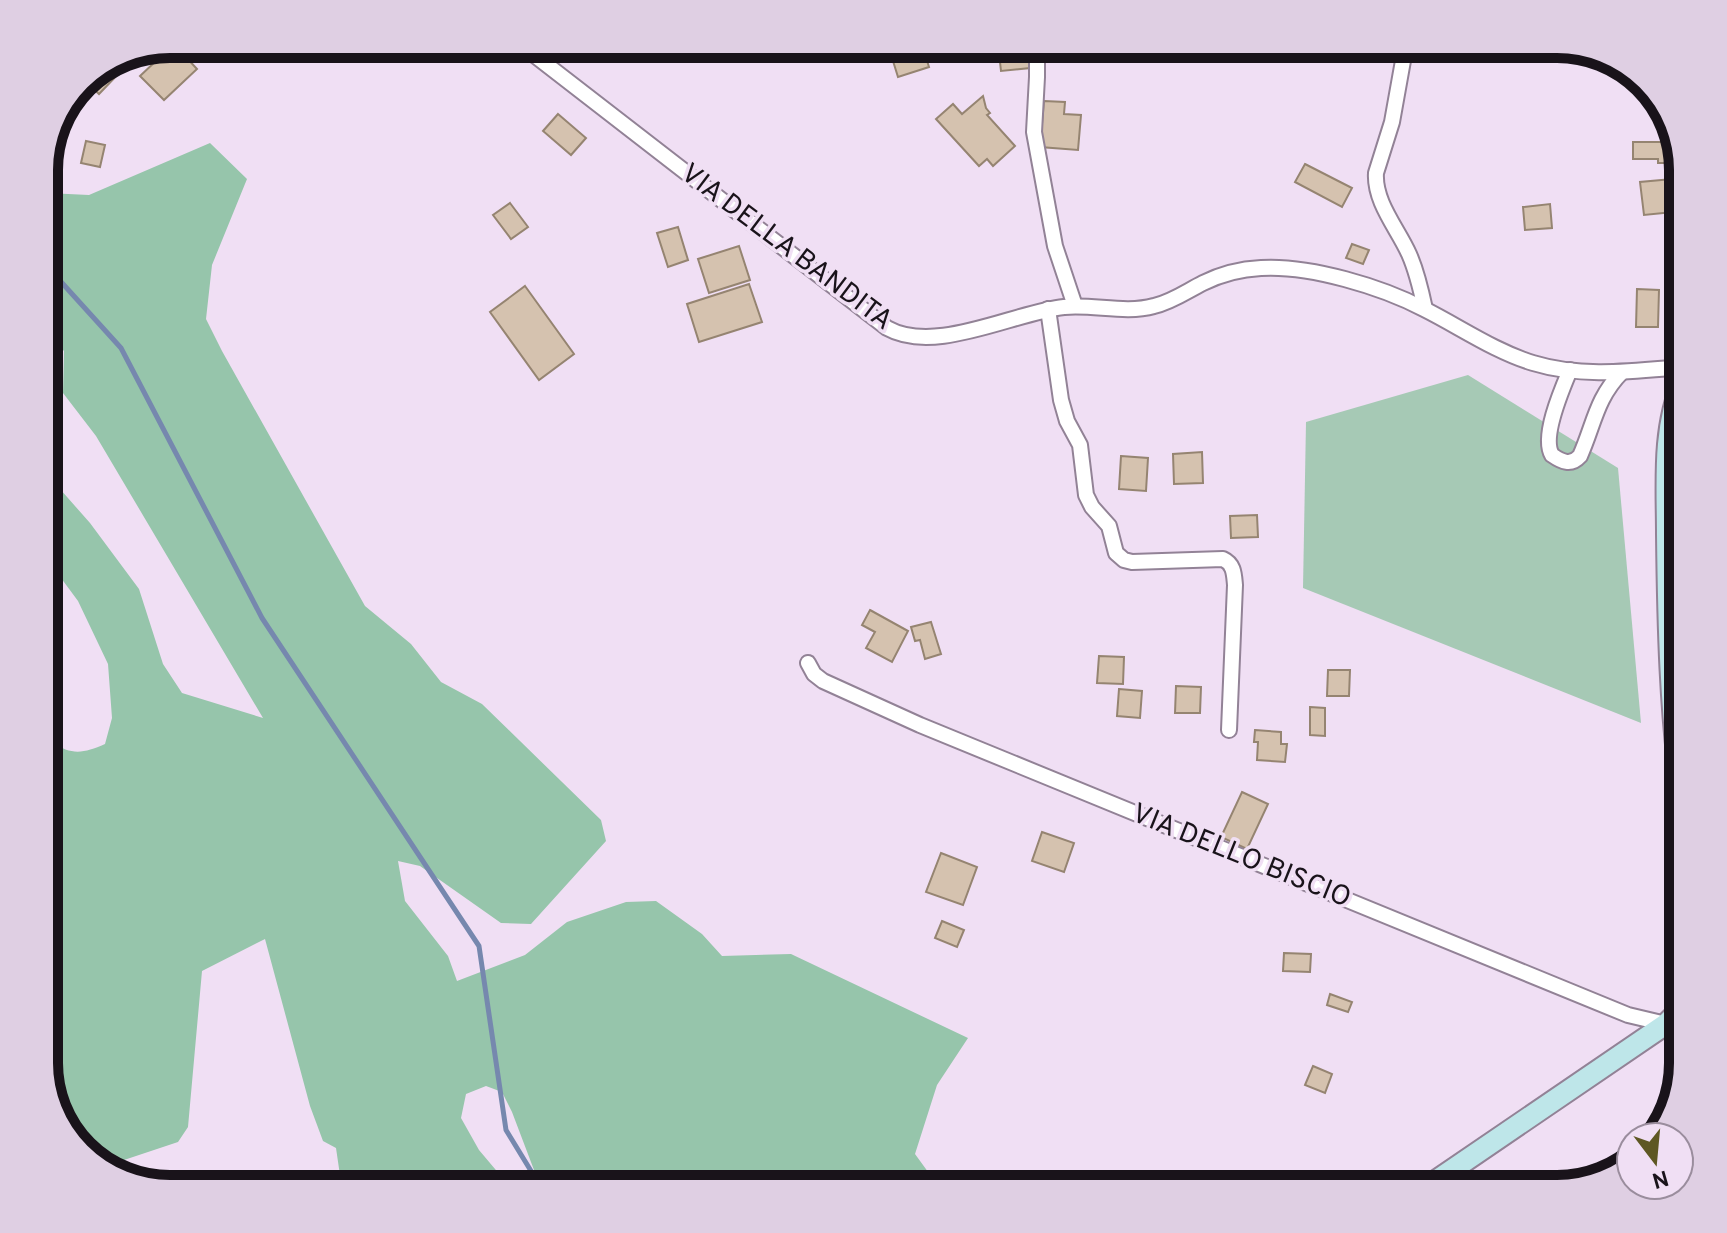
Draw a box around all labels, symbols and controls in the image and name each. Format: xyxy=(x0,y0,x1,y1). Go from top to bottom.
street label: VIA DELLA BANDITA xyxy=(673,156,899,340)
street label: VIA DELLO BISCIO xyxy=(1126,797,1356,917)
north arrow xyxy=(1615,1121,1695,1201)
text: N xyxy=(1649,1163,1671,1193)

